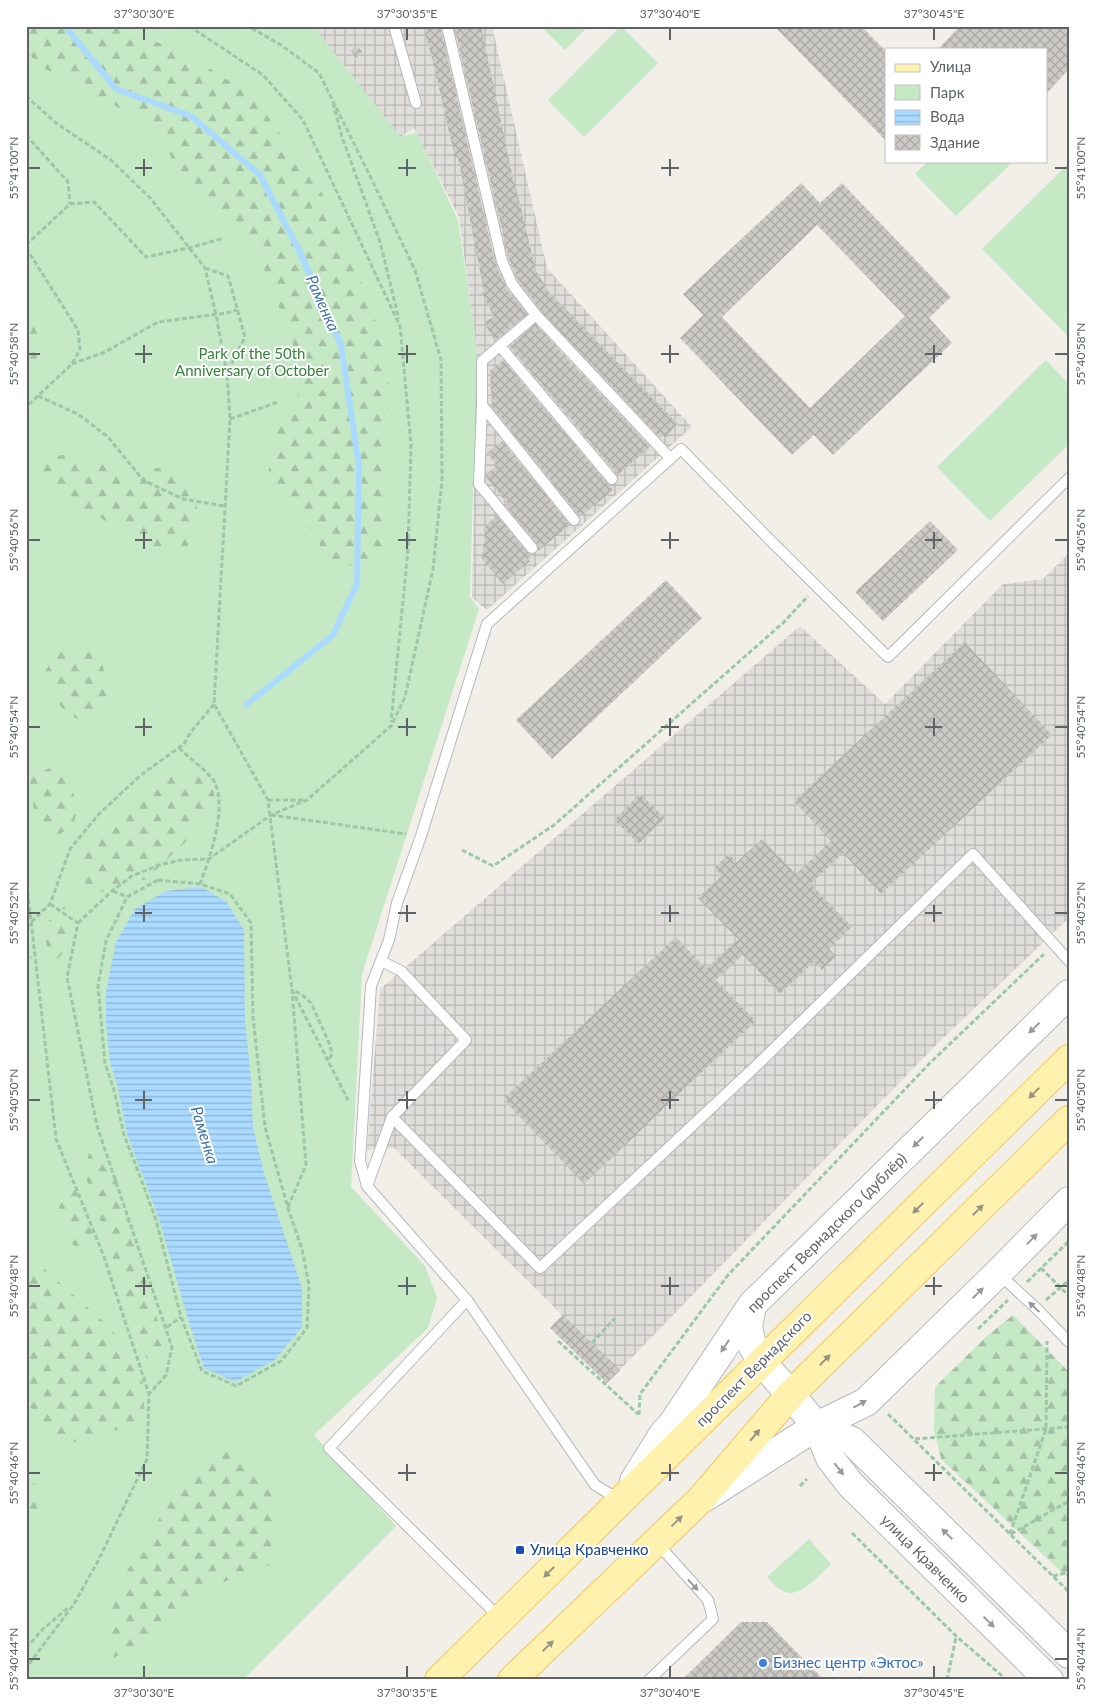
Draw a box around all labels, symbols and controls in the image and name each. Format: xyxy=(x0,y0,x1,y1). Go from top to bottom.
text: 37°30'30"E xyxy=(114,6,174,21)
text: 37°30'35"E xyxy=(377,6,437,21)
text: 37°30'40"E xyxy=(640,6,700,21)
text: 37°30'45"E xyxy=(904,6,964,21)
legend xyxy=(885,48,1048,162)
text: Улица xyxy=(930,57,971,75)
text: Парк xyxy=(930,83,965,101)
text: Вода xyxy=(930,107,965,125)
text: Здание xyxy=(930,133,980,151)
text: 55°41'00"N xyxy=(6,137,21,199)
text: 55°41'00"N xyxy=(1073,137,1088,199)
water label: Раменка xyxy=(303,272,344,334)
text: 55°40'58"N xyxy=(6,323,21,385)
text: 55°40'58"N xyxy=(1073,323,1088,385)
park label: Park of the 50th Anniversary of October xyxy=(175,344,329,379)
text: 55°40'56"N xyxy=(6,509,21,571)
text: 55°40'56"N xyxy=(1073,509,1088,571)
text: 55°40'54"N xyxy=(6,696,21,758)
text: 55°40'54"N xyxy=(1073,696,1088,758)
text: 55°40'52"N xyxy=(6,882,21,944)
text: 55°40'52"N xyxy=(1073,882,1088,944)
one-way arrow xyxy=(1028,1022,1040,1034)
text: 55°40'50"N xyxy=(6,1069,21,1131)
text: 55°40'50"N xyxy=(1073,1069,1088,1131)
one-way arrow xyxy=(1028,1087,1040,1099)
water label: Раменка xyxy=(188,1104,223,1166)
one-way arrow xyxy=(912,1136,924,1148)
street label: проспект Вернадского (дублёр) xyxy=(743,1149,910,1316)
one-way arrow xyxy=(913,1201,925,1213)
one-way arrow xyxy=(972,1204,984,1216)
one-way arrow xyxy=(1026,1233,1038,1245)
text: 55°40'48"N xyxy=(6,1255,21,1317)
text: 55°40'48"N xyxy=(1073,1255,1088,1317)
one-way arrow xyxy=(972,1287,984,1299)
one-way arrow xyxy=(1029,1301,1041,1313)
street label: проспект Вернадского xyxy=(692,1307,815,1430)
one-way arrow xyxy=(720,1339,729,1353)
one-way arrow xyxy=(819,1354,831,1366)
one-way arrow xyxy=(854,1400,867,1409)
one-way arrow xyxy=(750,1429,761,1442)
text: 55°40'46"N xyxy=(6,1442,21,1504)
text: 55°40'46"N xyxy=(1073,1442,1088,1504)
one-way arrow xyxy=(833,1462,844,1475)
street label: улица Кравченко xyxy=(878,1510,974,1606)
one-way arrow xyxy=(671,1515,683,1527)
one-way arrow xyxy=(941,1528,953,1540)
place label: Улица Кравченко xyxy=(530,1540,648,1558)
marker: Улица Кравченко xyxy=(514,1544,526,1556)
one-way arrow xyxy=(543,1566,555,1578)
one-way arrow xyxy=(687,1578,699,1590)
one-way arrow xyxy=(983,1616,995,1628)
text: 55°40'44"N xyxy=(6,1628,21,1690)
text: 55°40'44"N xyxy=(1073,1628,1088,1690)
one-way arrow xyxy=(541,1640,553,1652)
place label: Бизнес центр «Эктос» xyxy=(773,1653,924,1671)
marker: Бизнес центр «Эктос» xyxy=(757,1657,769,1669)
text: 37°30'30"E xyxy=(114,1685,174,1700)
text: 37°30'35"E xyxy=(377,1685,437,1700)
text: 37°30'40"E xyxy=(640,1685,700,1700)
text: 37°30'45"E xyxy=(904,1685,964,1700)

